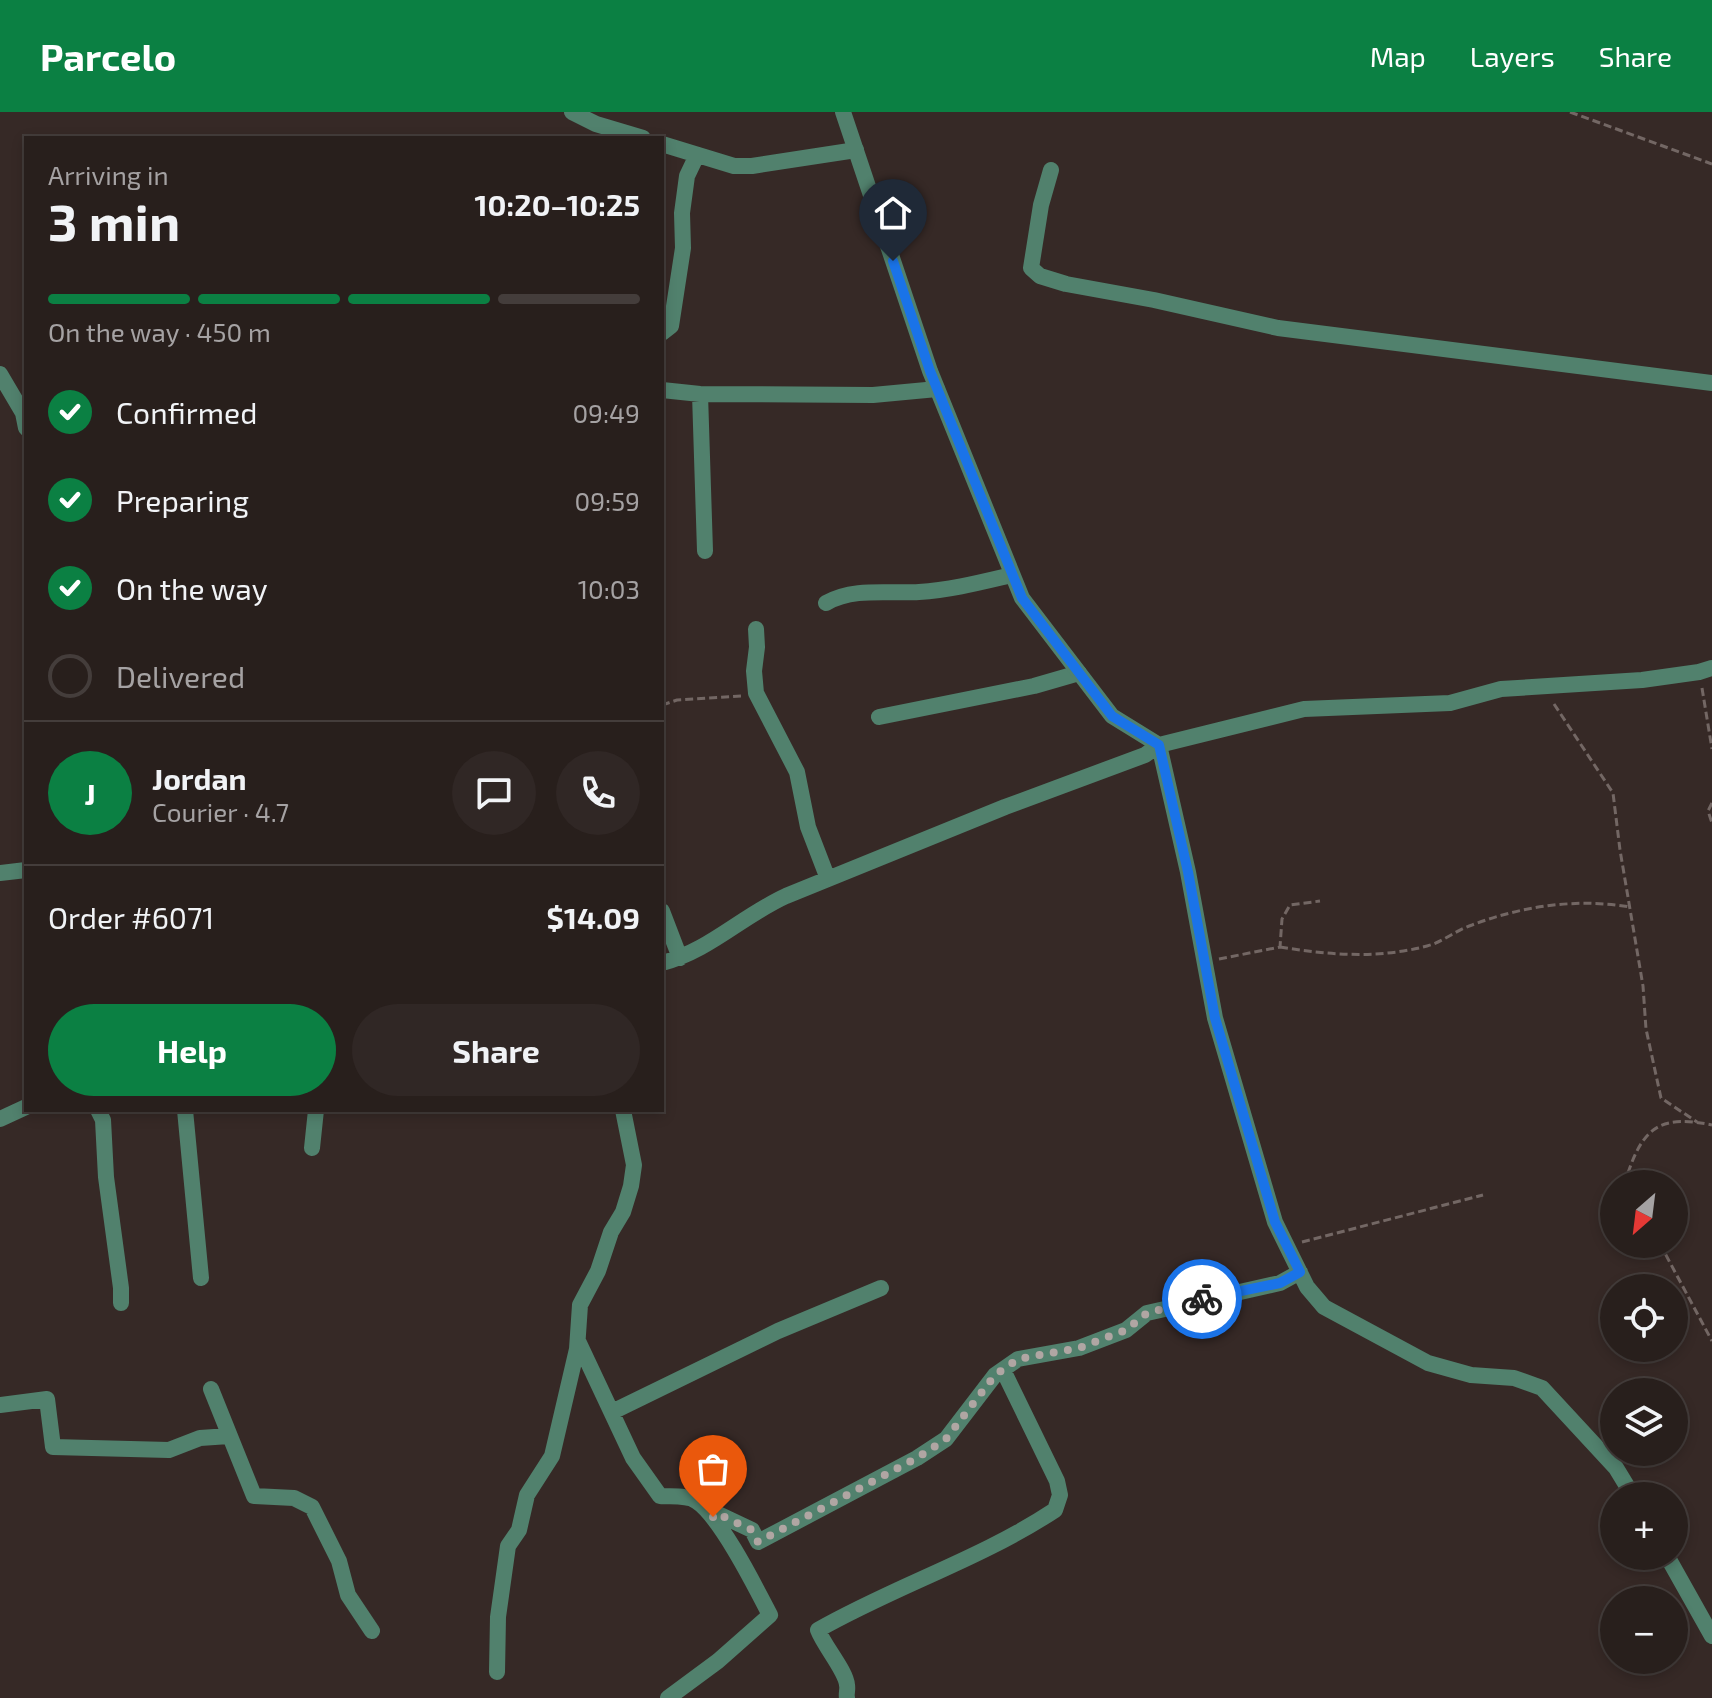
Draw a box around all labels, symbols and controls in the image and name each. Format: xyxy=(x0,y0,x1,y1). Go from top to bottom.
text: Parcelo xyxy=(40,33,176,79)
text: Map xyxy=(1370,39,1426,73)
text: Layers xyxy=(1470,39,1555,73)
text: Share xyxy=(1599,39,1672,73)
text: Arriving in xyxy=(48,159,169,190)
pin xyxy=(859,179,927,261)
text: 10:20–10:25 xyxy=(475,186,640,222)
text: 3 min xyxy=(48,189,180,251)
icon: home xyxy=(871,191,915,235)
text: On the way · 450 m xyxy=(48,316,271,347)
icon: check xyxy=(48,390,92,434)
text: Confirmed xyxy=(116,394,257,430)
text: 09:49 xyxy=(572,397,640,428)
icon: check xyxy=(48,478,92,522)
text: Preparing xyxy=(116,482,249,518)
text: 09:59 xyxy=(575,485,640,516)
icon: check xyxy=(48,566,92,610)
text: On the way xyxy=(116,570,268,606)
text: 10:03 xyxy=(578,573,640,604)
text: Delivered xyxy=(116,658,245,694)
button: chat xyxy=(452,751,536,835)
button: phone xyxy=(556,751,640,835)
text: Jordan xyxy=(152,760,247,796)
text: J xyxy=(84,775,96,811)
text: Courier · 4.7 xyxy=(152,796,289,827)
text: Order #6071 xyxy=(48,899,214,935)
text: $14.09 xyxy=(547,899,640,935)
button: Help xyxy=(48,1004,336,1096)
button: Share xyxy=(352,1004,640,1096)
north arrow xyxy=(1600,1170,1688,1258)
map controls xyxy=(1600,1170,1688,1674)
courier xyxy=(1162,1259,1242,1339)
button: locate xyxy=(1600,1274,1688,1362)
icon: bike xyxy=(1180,1277,1224,1321)
button: layers xyxy=(1600,1378,1688,1466)
pin xyxy=(679,1435,747,1517)
icon: bag xyxy=(691,1447,735,1491)
button: + xyxy=(1600,1482,1688,1570)
button: − xyxy=(1600,1586,1688,1674)

